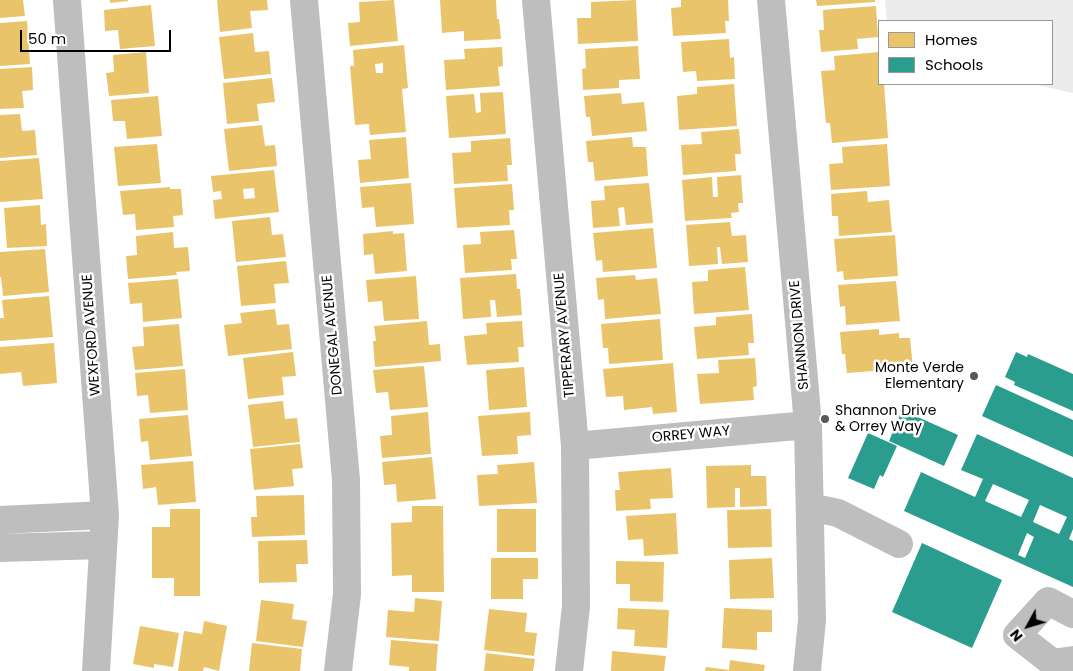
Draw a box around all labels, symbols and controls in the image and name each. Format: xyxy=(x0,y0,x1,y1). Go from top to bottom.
scale bar xyxy=(22,20,174,52)
legend xyxy=(878,20,1053,85)
text: 50 m xyxy=(28,28,66,49)
text: Homes xyxy=(925,29,978,50)
text: Schools xyxy=(925,54,983,75)
street label: TIPPERARY AVENUE xyxy=(551,272,579,398)
street label: WEXFORD AVENUE xyxy=(79,273,105,397)
street label: DONEGAL AVENUE xyxy=(319,274,347,396)
street label: SHANNON DRIVE xyxy=(787,279,813,391)
place label: Monte Verde Elementary xyxy=(875,360,964,392)
marker: Monte Verde Elementary xyxy=(968,370,980,382)
place label: Shannon Drive & Orrey Way xyxy=(835,403,936,436)
marker: Shannon Drive & Orrey Way xyxy=(819,413,831,425)
street label: ORREY WAY xyxy=(651,423,731,447)
north arrow xyxy=(1003,601,1053,651)
text: N xyxy=(1005,625,1027,646)

